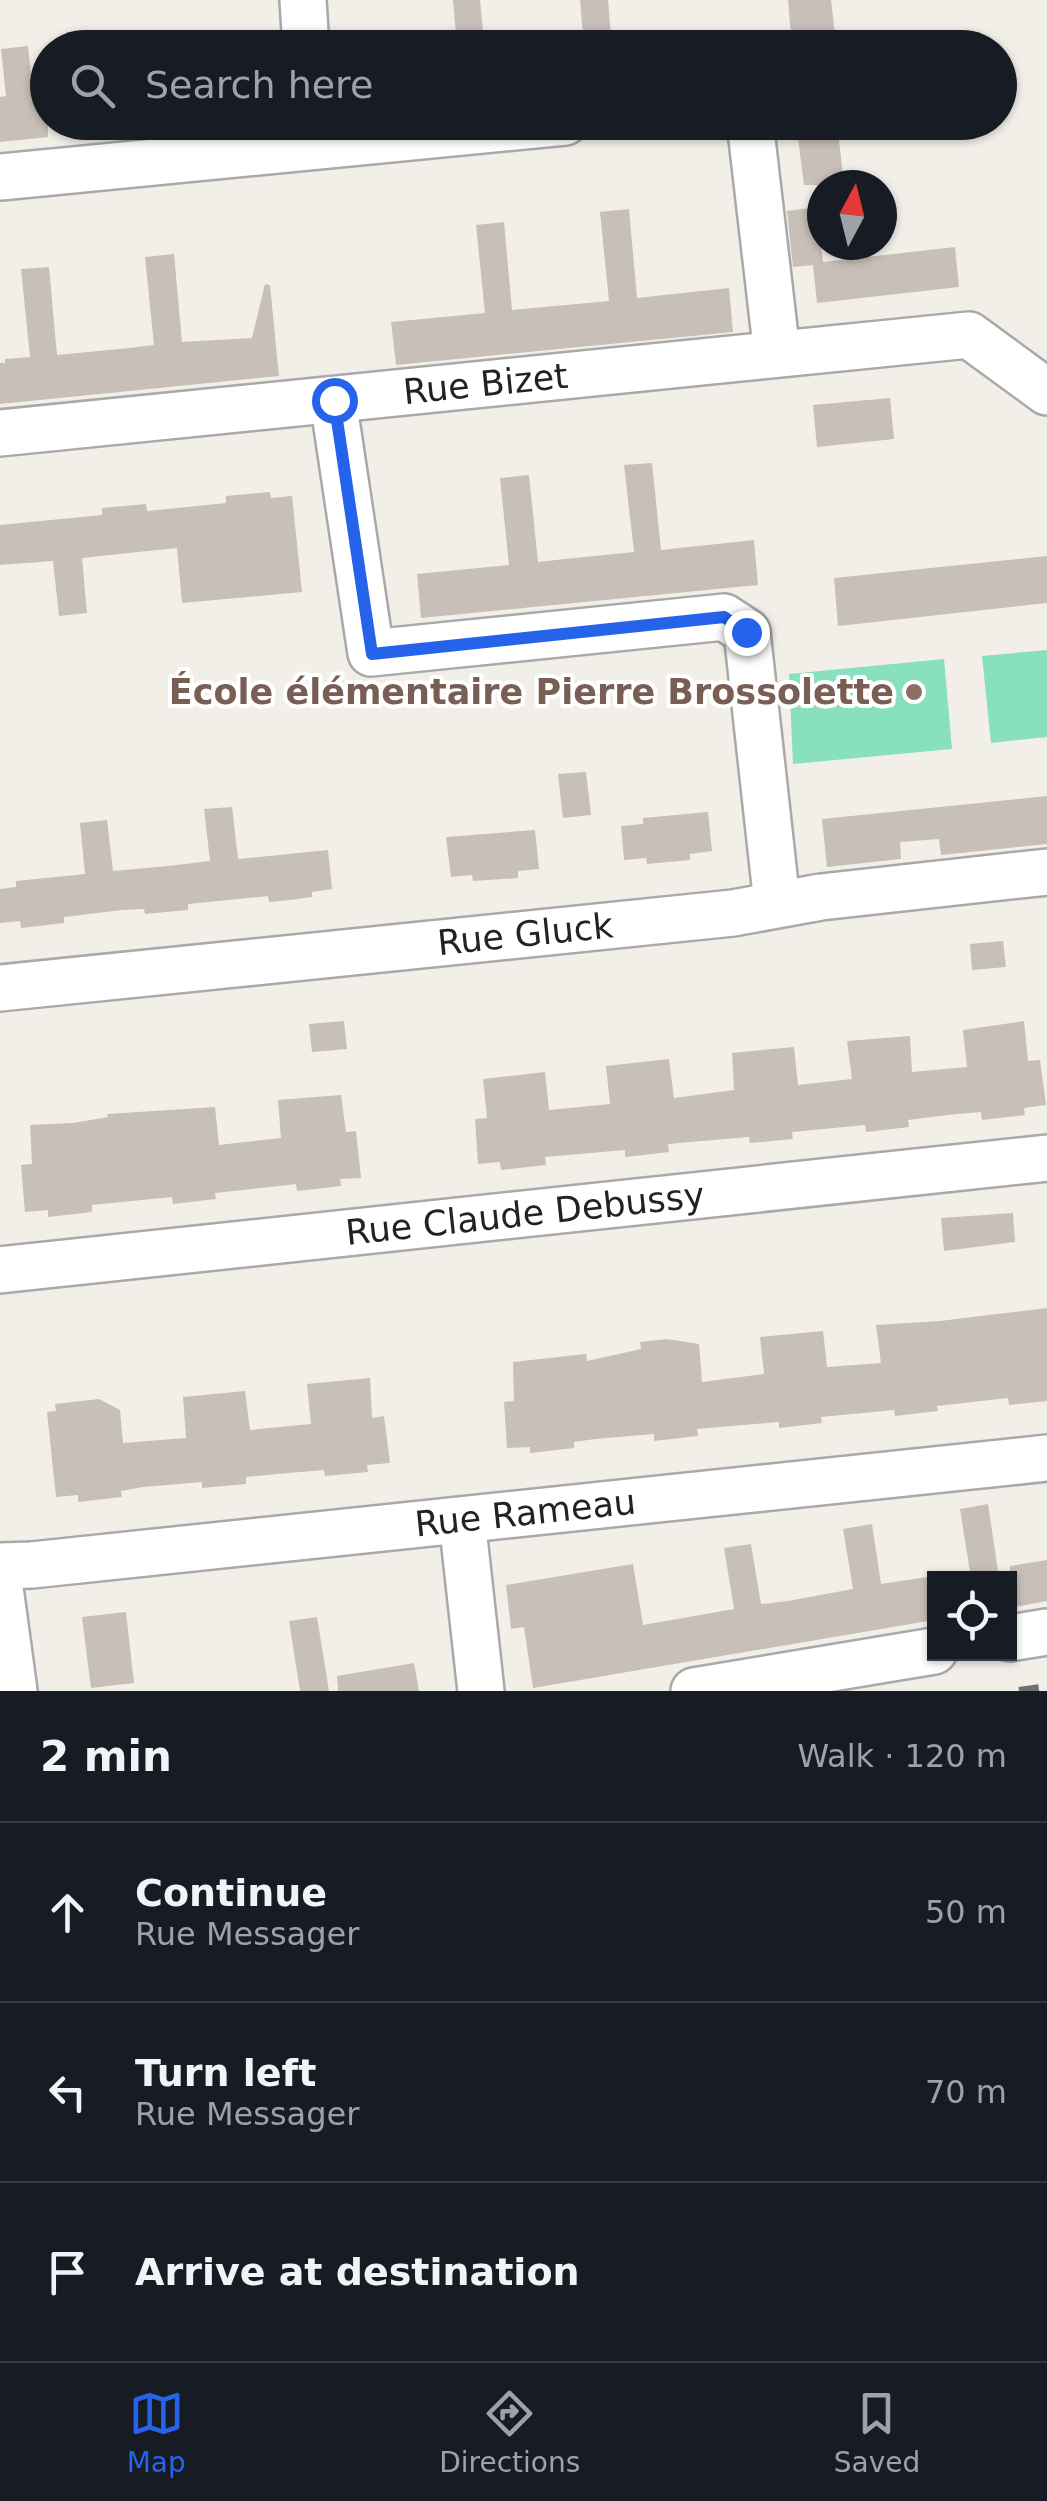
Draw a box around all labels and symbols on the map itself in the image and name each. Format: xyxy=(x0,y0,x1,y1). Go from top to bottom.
north arrow xyxy=(807,170,897,260)
street label: Rue Bizet xyxy=(401,356,570,412)
route start xyxy=(312,378,358,424)
route end xyxy=(724,610,770,656)
place label: École élémentaire Pierre Brossolette xyxy=(169,671,894,712)
marker: École élémentaire Pierre Brossolette xyxy=(903,681,925,703)
street label: Rue Gluck xyxy=(436,905,616,963)
street label: Rue Claude Debussy xyxy=(344,1175,706,1253)
street label: Rue Rameau xyxy=(413,1481,638,1545)

